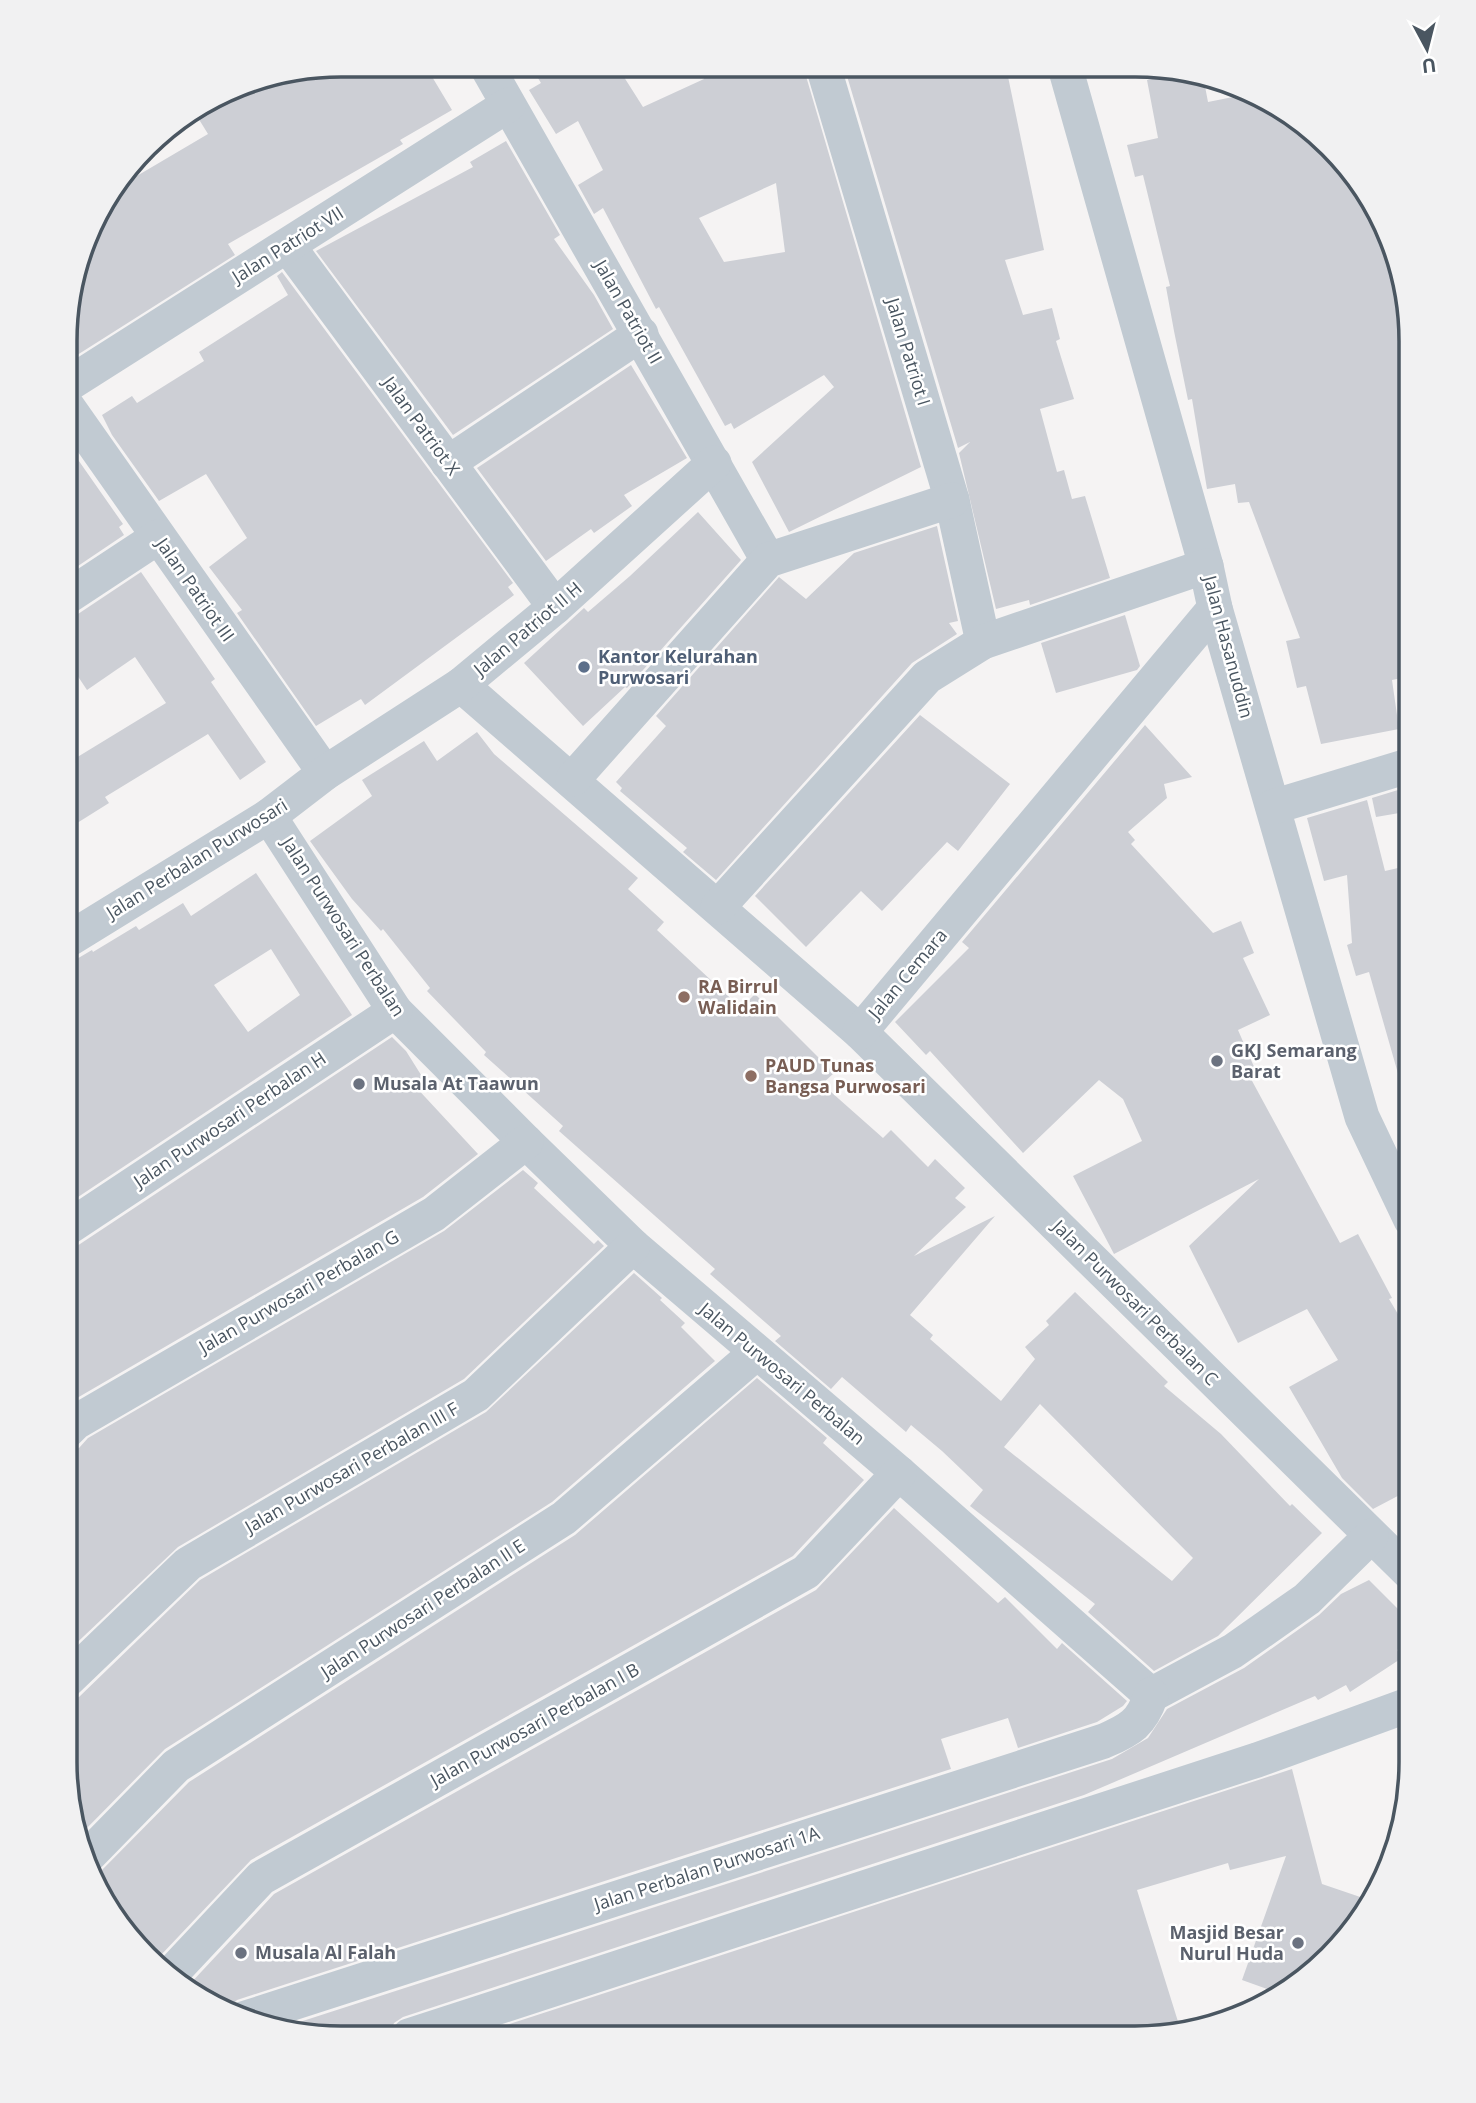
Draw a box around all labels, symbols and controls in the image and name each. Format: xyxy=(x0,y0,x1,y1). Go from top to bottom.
north arrow xyxy=(1392,14,1462,84)
text: U xyxy=(1420,52,1438,80)
street label: Jalan Patriot VII xyxy=(226,200,348,289)
street label: Jalan Patriot II xyxy=(588,253,668,368)
street label: Jalan Patriot I xyxy=(881,293,937,408)
street label: Jalan Patriot X xyxy=(377,370,466,480)
street label: Jalan Patriot III xyxy=(150,531,240,646)
street label: Jalan Hasanuddin xyxy=(1198,571,1260,721)
street label: Jalan Patriot II H xyxy=(467,576,586,682)
place label: Kantor Kelurahan Purwosari xyxy=(598,644,758,689)
marker: Kantor Kelurahan Purwosari xyxy=(576,659,592,675)
street label: Jalan Perbalan Purwosari xyxy=(100,793,292,925)
street label: Jalan Purwosari Perbalan xyxy=(276,831,411,1021)
street label: Jalan Cemara xyxy=(861,923,952,1025)
place label: RA Birrul Walidain xyxy=(698,974,778,1019)
marker: RA Birrul Walidain xyxy=(676,989,692,1005)
place label: GKJ Semarang Barat xyxy=(1231,1038,1357,1083)
street label: Jalan Purwosari Perbalan H xyxy=(127,1046,330,1194)
place label: PAUD Tunas Bangsa Purwosari xyxy=(765,1053,926,1098)
marker: GKJ Semarang Barat xyxy=(1209,1053,1225,1069)
marker: PAUD Tunas Bangsa Purwosari xyxy=(743,1068,759,1084)
place label: Musala At Taawun xyxy=(373,1071,539,1095)
marker: Musala At Taawun xyxy=(351,1076,367,1092)
street label: Jalan Purwosari Perbalan C xyxy=(1046,1213,1224,1390)
street label: Jalan Purwosari Perbalan G xyxy=(193,1224,403,1359)
street label: Jalan Purwosari Perbalan xyxy=(693,1296,870,1450)
street label: Jalan Purwosari Perbalan III F xyxy=(239,1396,463,1539)
street label: Jalan Purwosari Perbalan II E xyxy=(314,1533,529,1684)
street label: Jalan Purwosari Perbalan I B xyxy=(424,1657,643,1793)
street label: Jalan Perbalan Purwosari 1A xyxy=(589,1820,823,1916)
place label: Masjid Besar Nurul Huda xyxy=(1169,1920,1284,1965)
marker: Masjid Besar Nurul Huda xyxy=(1290,1935,1306,1951)
place label: Musala Al Falah xyxy=(255,1940,396,1964)
marker: Musala Al Falah xyxy=(233,1945,249,1961)

